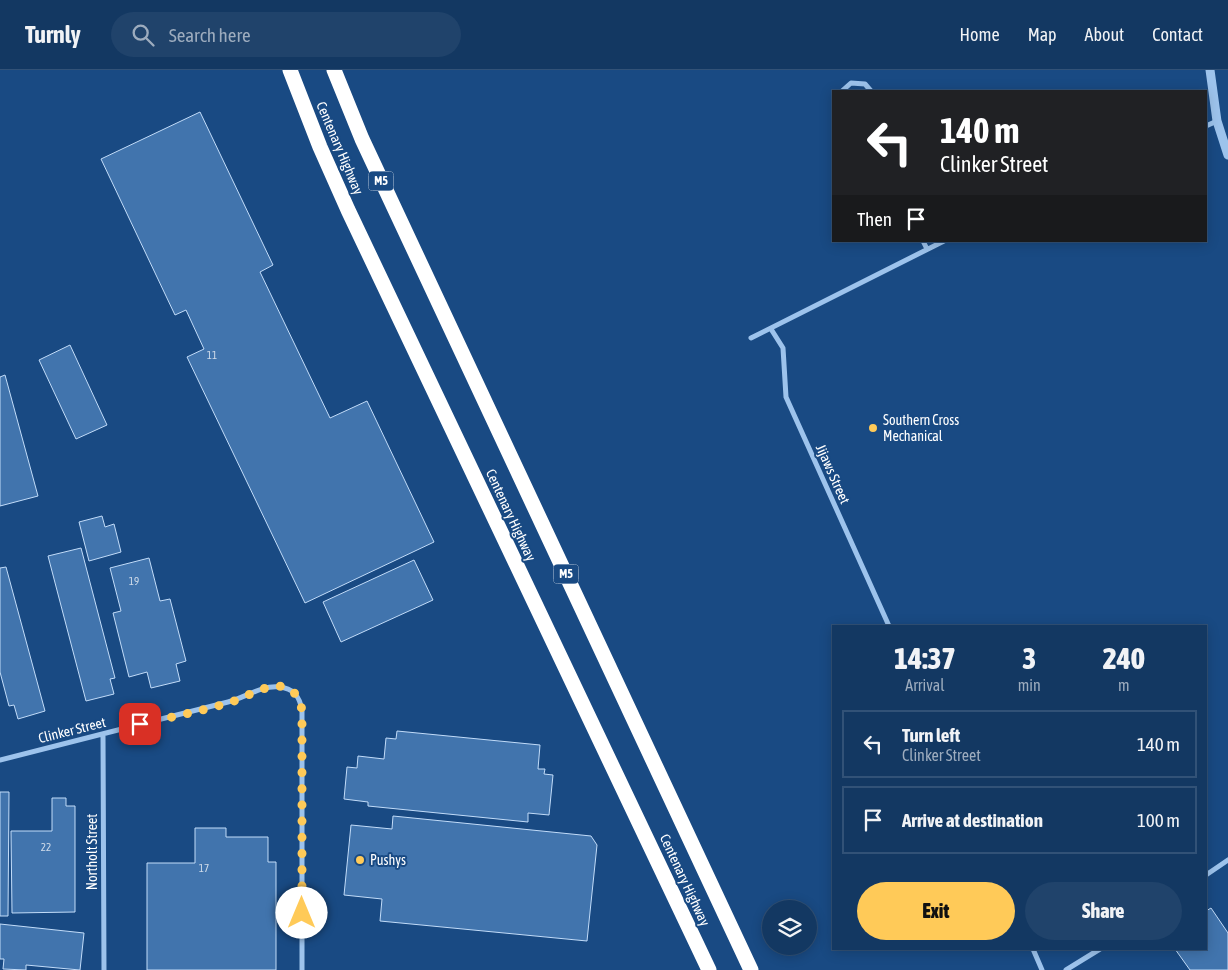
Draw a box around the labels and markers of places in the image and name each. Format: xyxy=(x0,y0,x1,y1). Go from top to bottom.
place label: Southern Cross Mechanical xyxy=(883,412,959,444)
marker: Southern Cross Mechanical xyxy=(867,422,879,434)
pin xyxy=(119,703,161,745)
place label: Pushys xyxy=(370,852,406,868)
marker: Pushys xyxy=(354,854,366,866)

